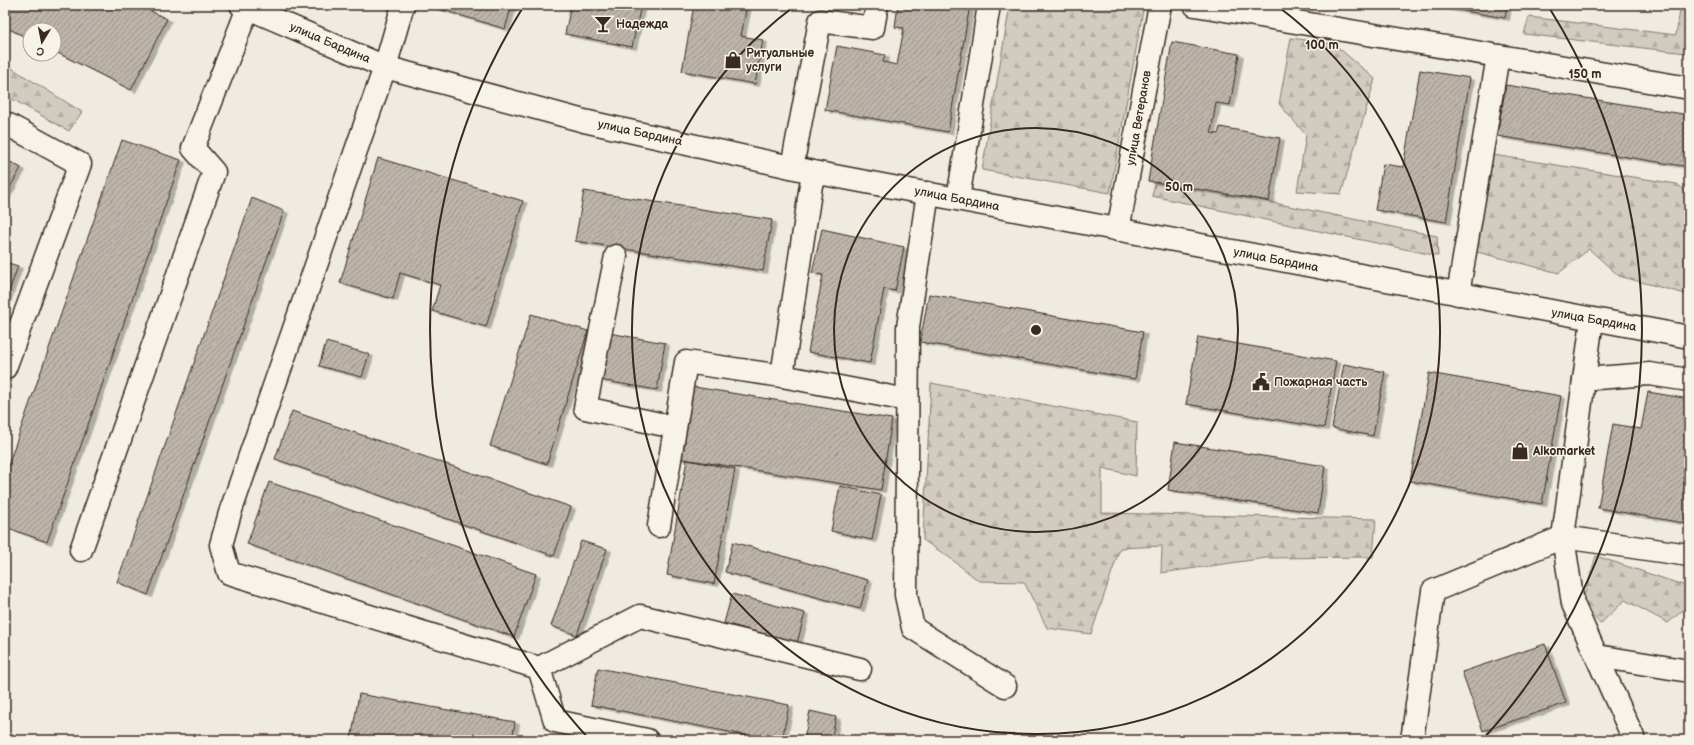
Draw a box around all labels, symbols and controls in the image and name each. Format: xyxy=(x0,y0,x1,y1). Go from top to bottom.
bar icon: Надежда xyxy=(593,14,613,34)
place label: Надежда xyxy=(616,17,669,32)
street label: улица Бардина xyxy=(287,19,373,67)
north arrow xyxy=(22,22,62,62)
text: 100 m xyxy=(1305,38,1339,53)
text: С xyxy=(35,44,45,58)
place label: Ритуальные услуги xyxy=(746,46,814,75)
shop icon: Ритуальные услуги xyxy=(723,50,743,70)
text: 150 m xyxy=(1569,67,1601,82)
street label: улица Ветеранов xyxy=(1123,69,1155,167)
street label: улица Бардина xyxy=(596,117,684,149)
text: 50 m xyxy=(1165,180,1193,195)
street label: улица Бардина xyxy=(913,183,1001,215)
street label: улица Бардина xyxy=(1232,244,1320,276)
street label: улица Бардина xyxy=(1550,305,1638,335)
centre of rings xyxy=(1029,323,1043,337)
public building icon: Пожарная часть xyxy=(1251,372,1271,392)
place label: Пожарная часть xyxy=(1274,375,1368,390)
shop icon: Alkomarket xyxy=(1510,441,1530,461)
place label: Alkomarket xyxy=(1532,444,1595,459)

